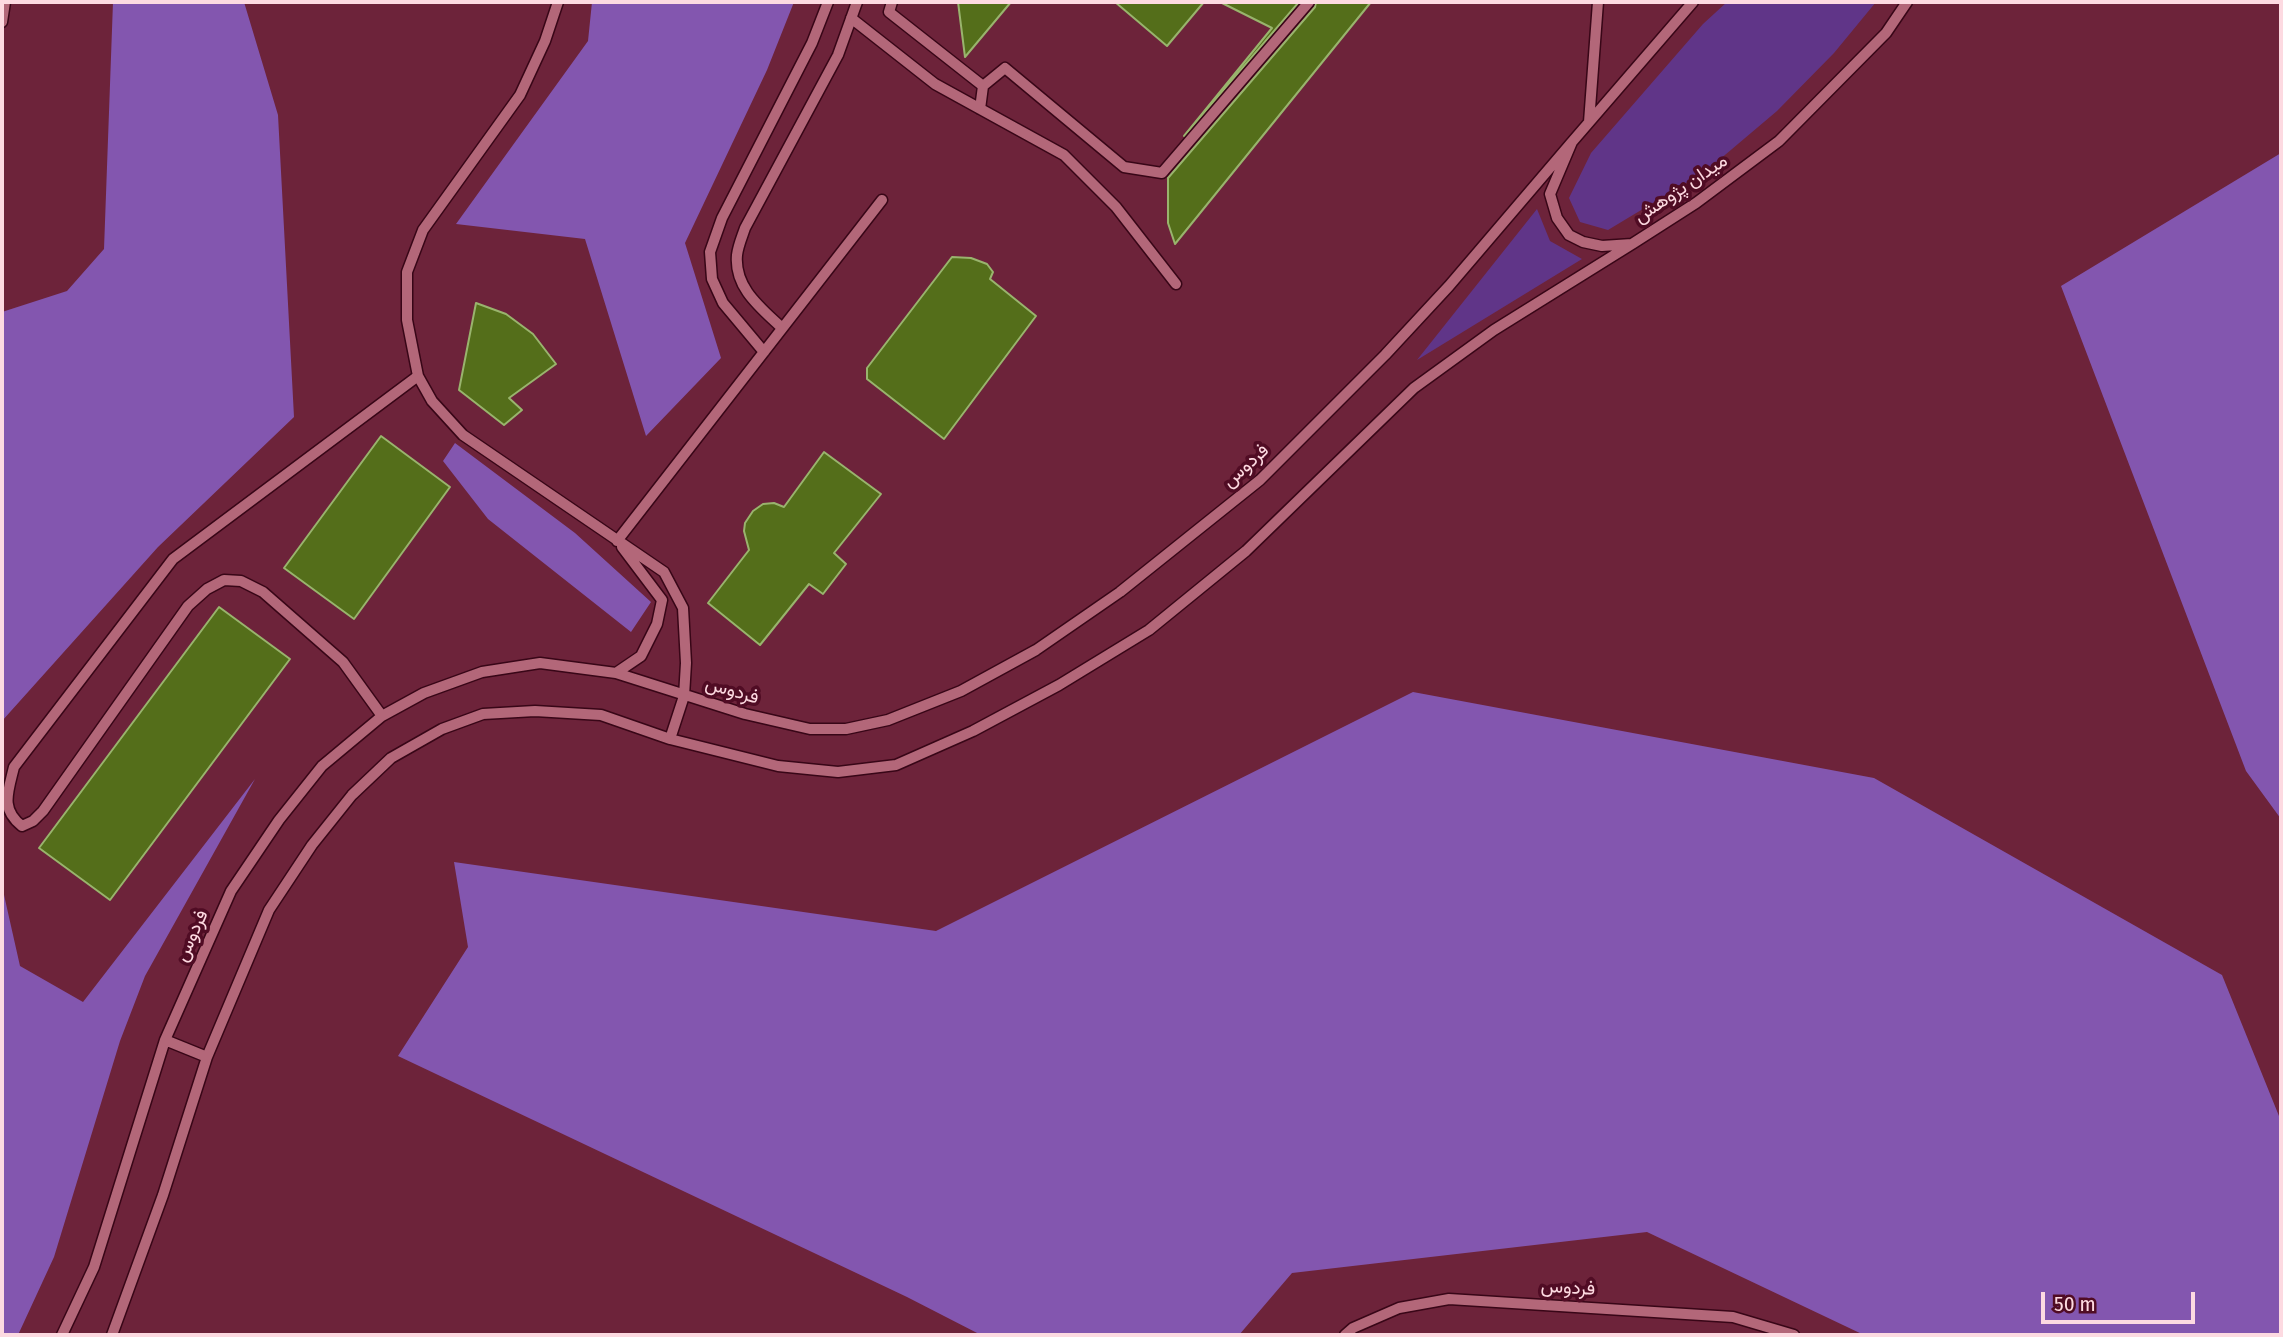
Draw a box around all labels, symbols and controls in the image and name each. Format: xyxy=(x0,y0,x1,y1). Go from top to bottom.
street label: میدان پژوهش xyxy=(1630,149,1732,229)
street label: فردوس xyxy=(1218,439,1274,493)
street label: فردوس xyxy=(703,673,761,709)
street label: فردوس xyxy=(170,906,214,966)
street label: فردوس xyxy=(1540,1275,1596,1301)
scale bar xyxy=(2045,1278,2199,1322)
text: 50 m xyxy=(2054,1291,2096,1317)

